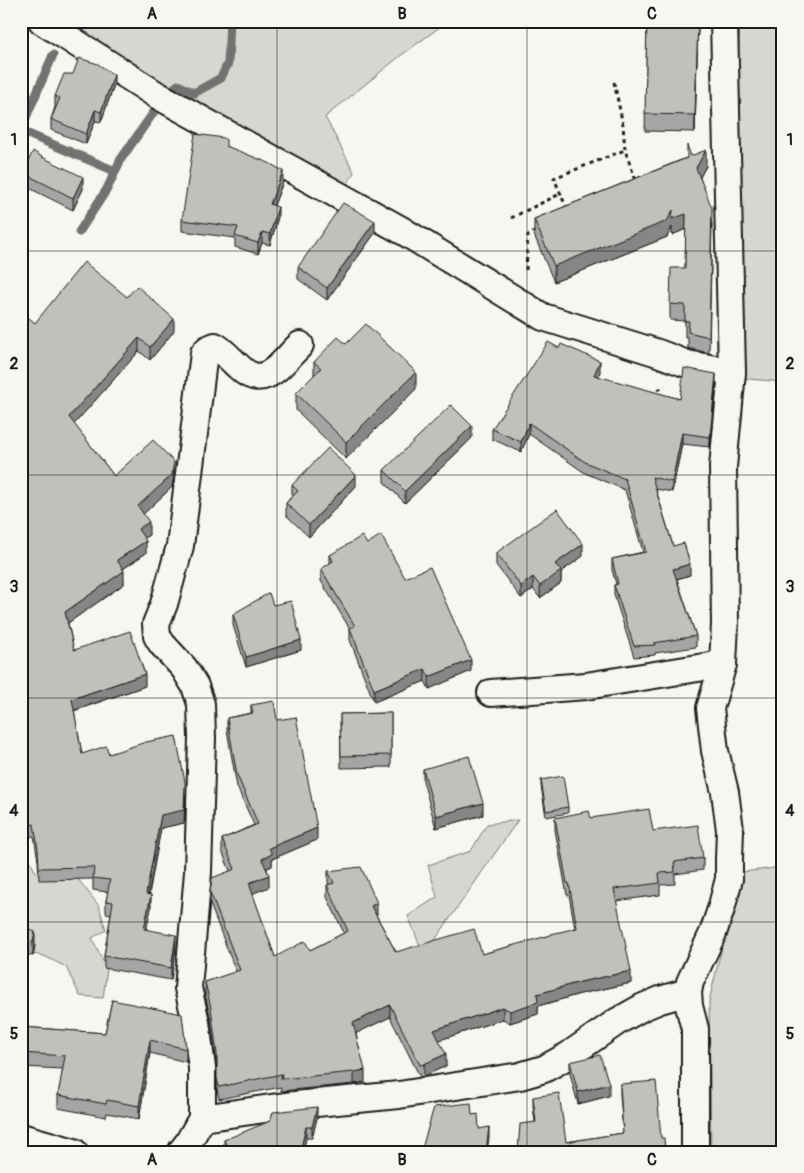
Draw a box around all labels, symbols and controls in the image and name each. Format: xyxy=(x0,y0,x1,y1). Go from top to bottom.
text: A xyxy=(147,4,158,24)
text: B xyxy=(397,4,407,24)
text: C xyxy=(647,4,657,24)
text: 1 xyxy=(11,130,17,150)
text: 1 xyxy=(787,130,793,150)
text: 2 xyxy=(10,354,19,374)
text: 2 xyxy=(786,354,795,374)
text: 3 xyxy=(10,577,19,597)
text: 3 xyxy=(786,577,795,597)
text: 4 xyxy=(9,801,19,821)
text: 4 xyxy=(785,801,795,821)
text: 5 xyxy=(10,1024,19,1044)
text: 5 xyxy=(786,1024,795,1044)
text: A xyxy=(147,1150,158,1170)
text: B xyxy=(397,1150,407,1170)
text: C xyxy=(647,1150,657,1170)

